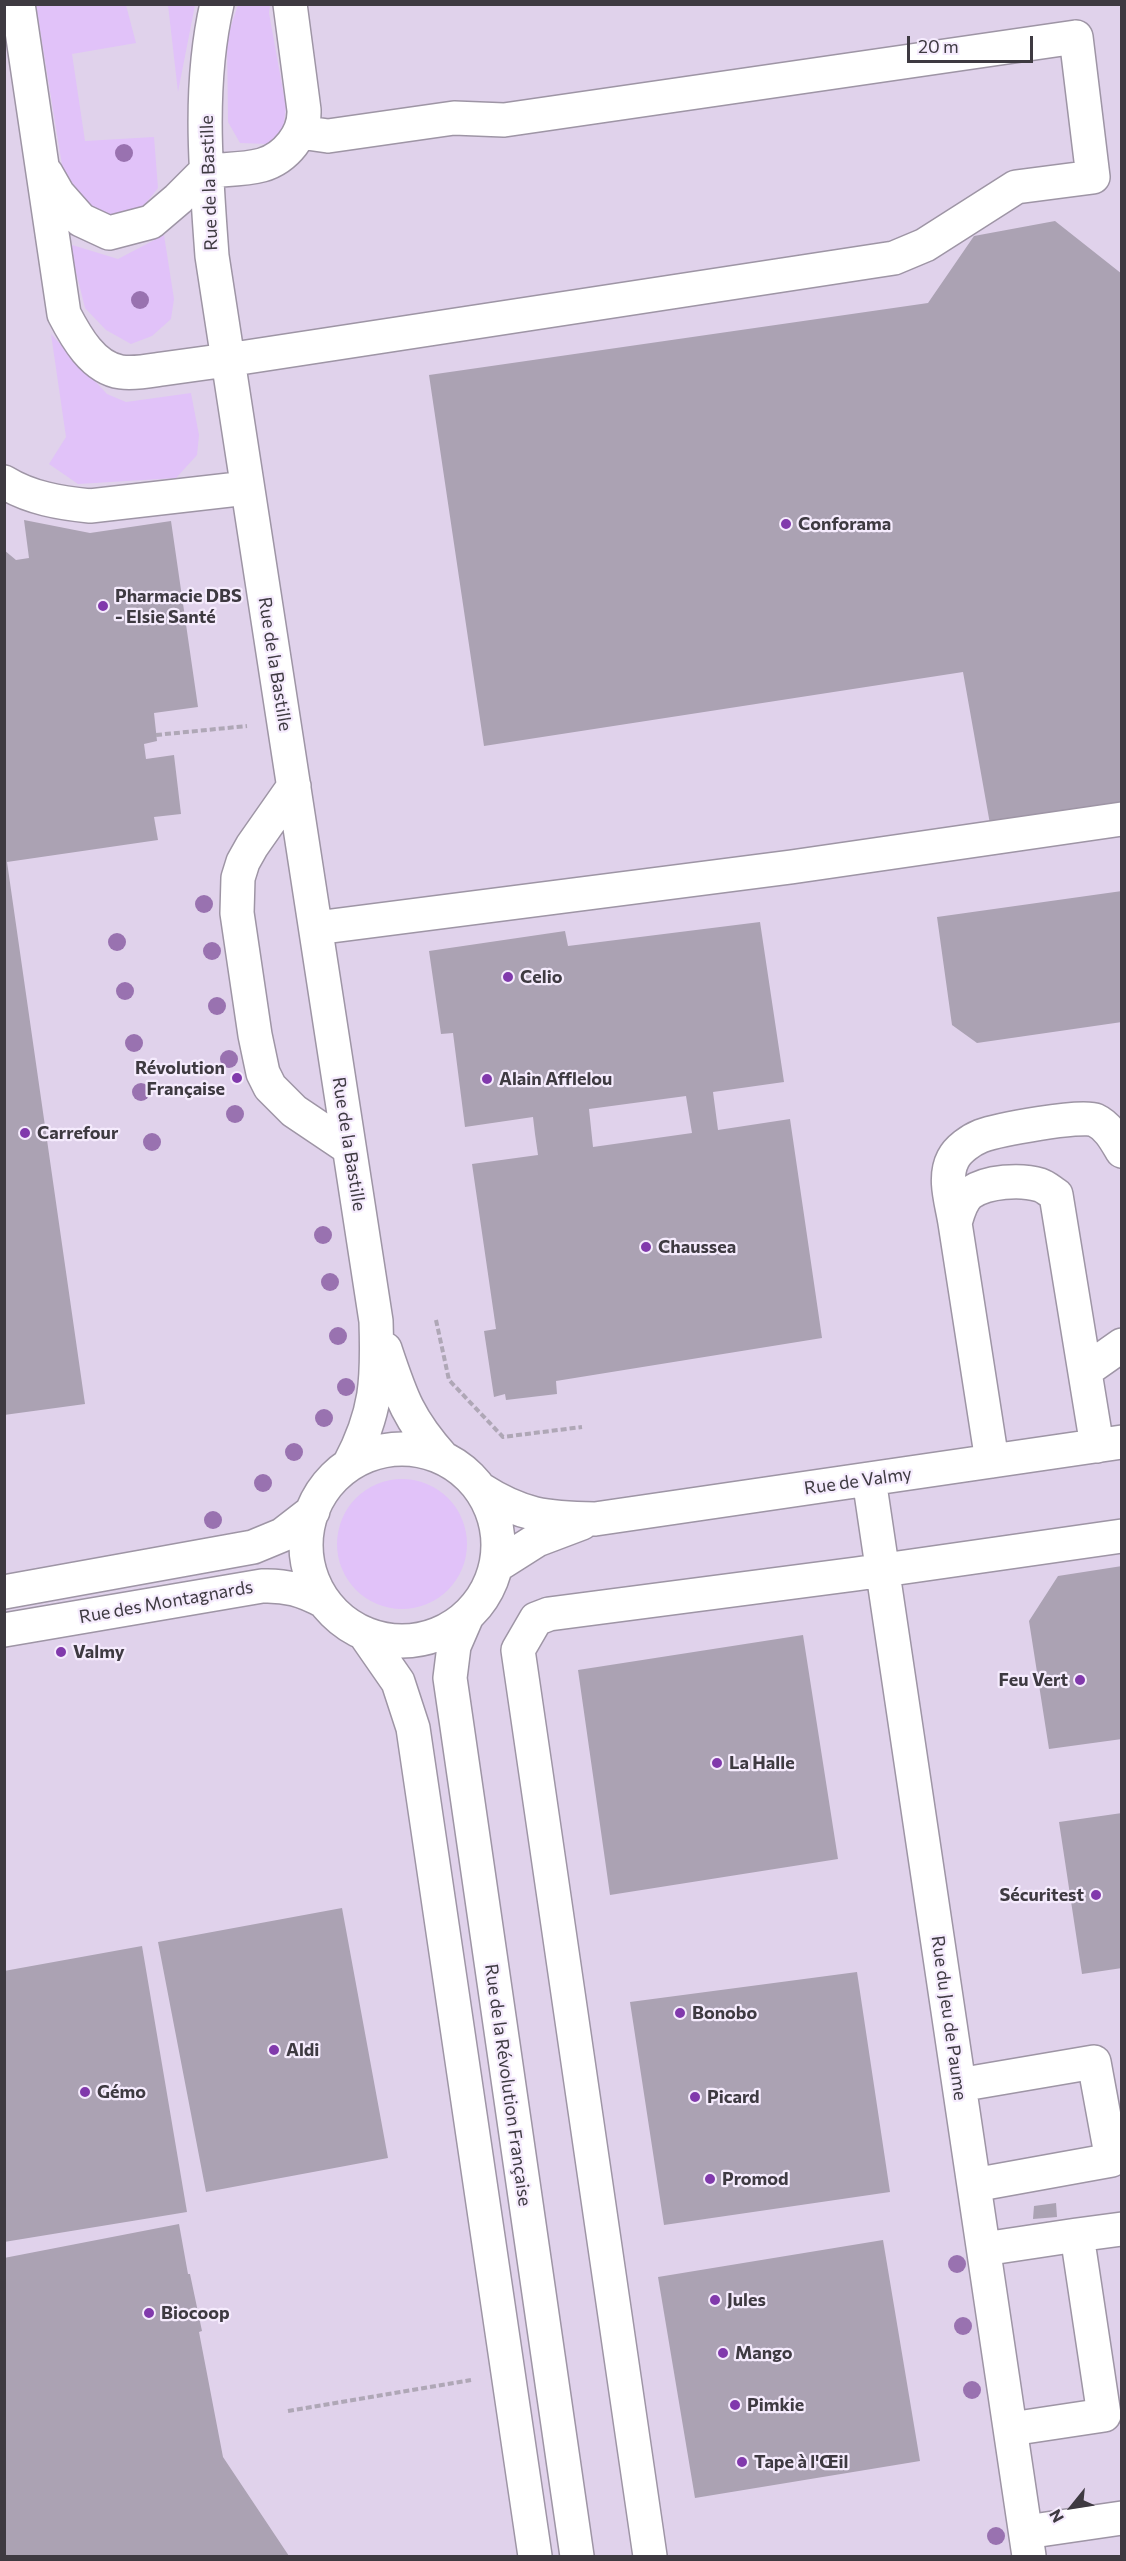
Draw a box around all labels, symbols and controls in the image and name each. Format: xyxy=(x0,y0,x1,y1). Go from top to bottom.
scale bar xyxy=(910,24,1036,62)
text: 20 m xyxy=(918,35,959,57)
street label: Rue de la Bastille xyxy=(196,115,222,251)
place label: Conforama xyxy=(798,513,891,535)
marker: Conforama xyxy=(779,517,793,531)
place label: Pharmacie DBS - Elsie Santé xyxy=(115,585,242,628)
street label: Rue de la Bastille xyxy=(254,595,296,733)
marker: Pharmacie DBS - Elsie Santé xyxy=(96,599,110,613)
place label: Celio xyxy=(520,966,562,988)
marker: Celio xyxy=(501,970,515,984)
place label: Révolution Française xyxy=(135,1057,225,1100)
place label: Alain Afflelou xyxy=(499,1068,612,1090)
marker: Révolution Française xyxy=(230,1071,244,1085)
marker: Alain Afflelou xyxy=(480,1072,494,1086)
street label: Rue de la Bastille xyxy=(328,1075,370,1213)
place label: Carrefour xyxy=(37,1122,118,1144)
marker: Carrefour xyxy=(18,1126,32,1140)
place label: Chaussea xyxy=(658,1236,736,1258)
marker: Chaussea xyxy=(639,1240,653,1254)
street label: Rue de Valmy xyxy=(803,1463,913,1499)
street label: Rue des Montagnards xyxy=(77,1576,255,1628)
place label: Valmy xyxy=(73,1641,125,1663)
marker: Valmy xyxy=(54,1645,68,1659)
place label: Feu Vert xyxy=(999,1669,1068,1691)
marker: Feu Vert xyxy=(1073,1673,1087,1687)
place label: La Halle xyxy=(729,1752,795,1774)
marker: La Halle xyxy=(710,1756,724,1770)
place label: Sécuritest xyxy=(999,1884,1084,1906)
marker: Sécuritest xyxy=(1089,1888,1103,1902)
street label: Rue du Jeu de Paume xyxy=(927,1934,971,2102)
street label: Rue de la Révolution Française xyxy=(480,1962,536,2208)
place label: Bonobo xyxy=(692,2002,757,2024)
marker: Bonobo xyxy=(673,2006,687,2020)
place label: Aldi xyxy=(286,2039,319,2061)
marker: Aldi xyxy=(267,2043,281,2057)
place label: Gémo xyxy=(97,2081,146,2103)
marker: Gémo xyxy=(78,2085,92,2099)
place label: Picard xyxy=(707,2086,760,2108)
marker: Picard xyxy=(688,2090,702,2104)
place label: Promod xyxy=(722,2168,789,2190)
marker: Promod xyxy=(703,2172,717,2186)
place label: Jules xyxy=(727,2289,766,2311)
marker: Jules xyxy=(708,2293,722,2307)
place label: Biocoop xyxy=(161,2302,230,2324)
marker: Biocoop xyxy=(142,2306,156,2320)
place label: Mango xyxy=(735,2342,793,2364)
marker: Mango xyxy=(716,2346,730,2360)
place label: Pimkie xyxy=(747,2394,804,2416)
marker: Pimkie xyxy=(728,2398,742,2412)
place label: Tape à l'Œil xyxy=(754,2451,848,2473)
marker: Tape à l'Œil xyxy=(735,2455,749,2469)
north arrow xyxy=(1042,2477,1102,2537)
text: N xyxy=(1045,2506,1067,2526)

